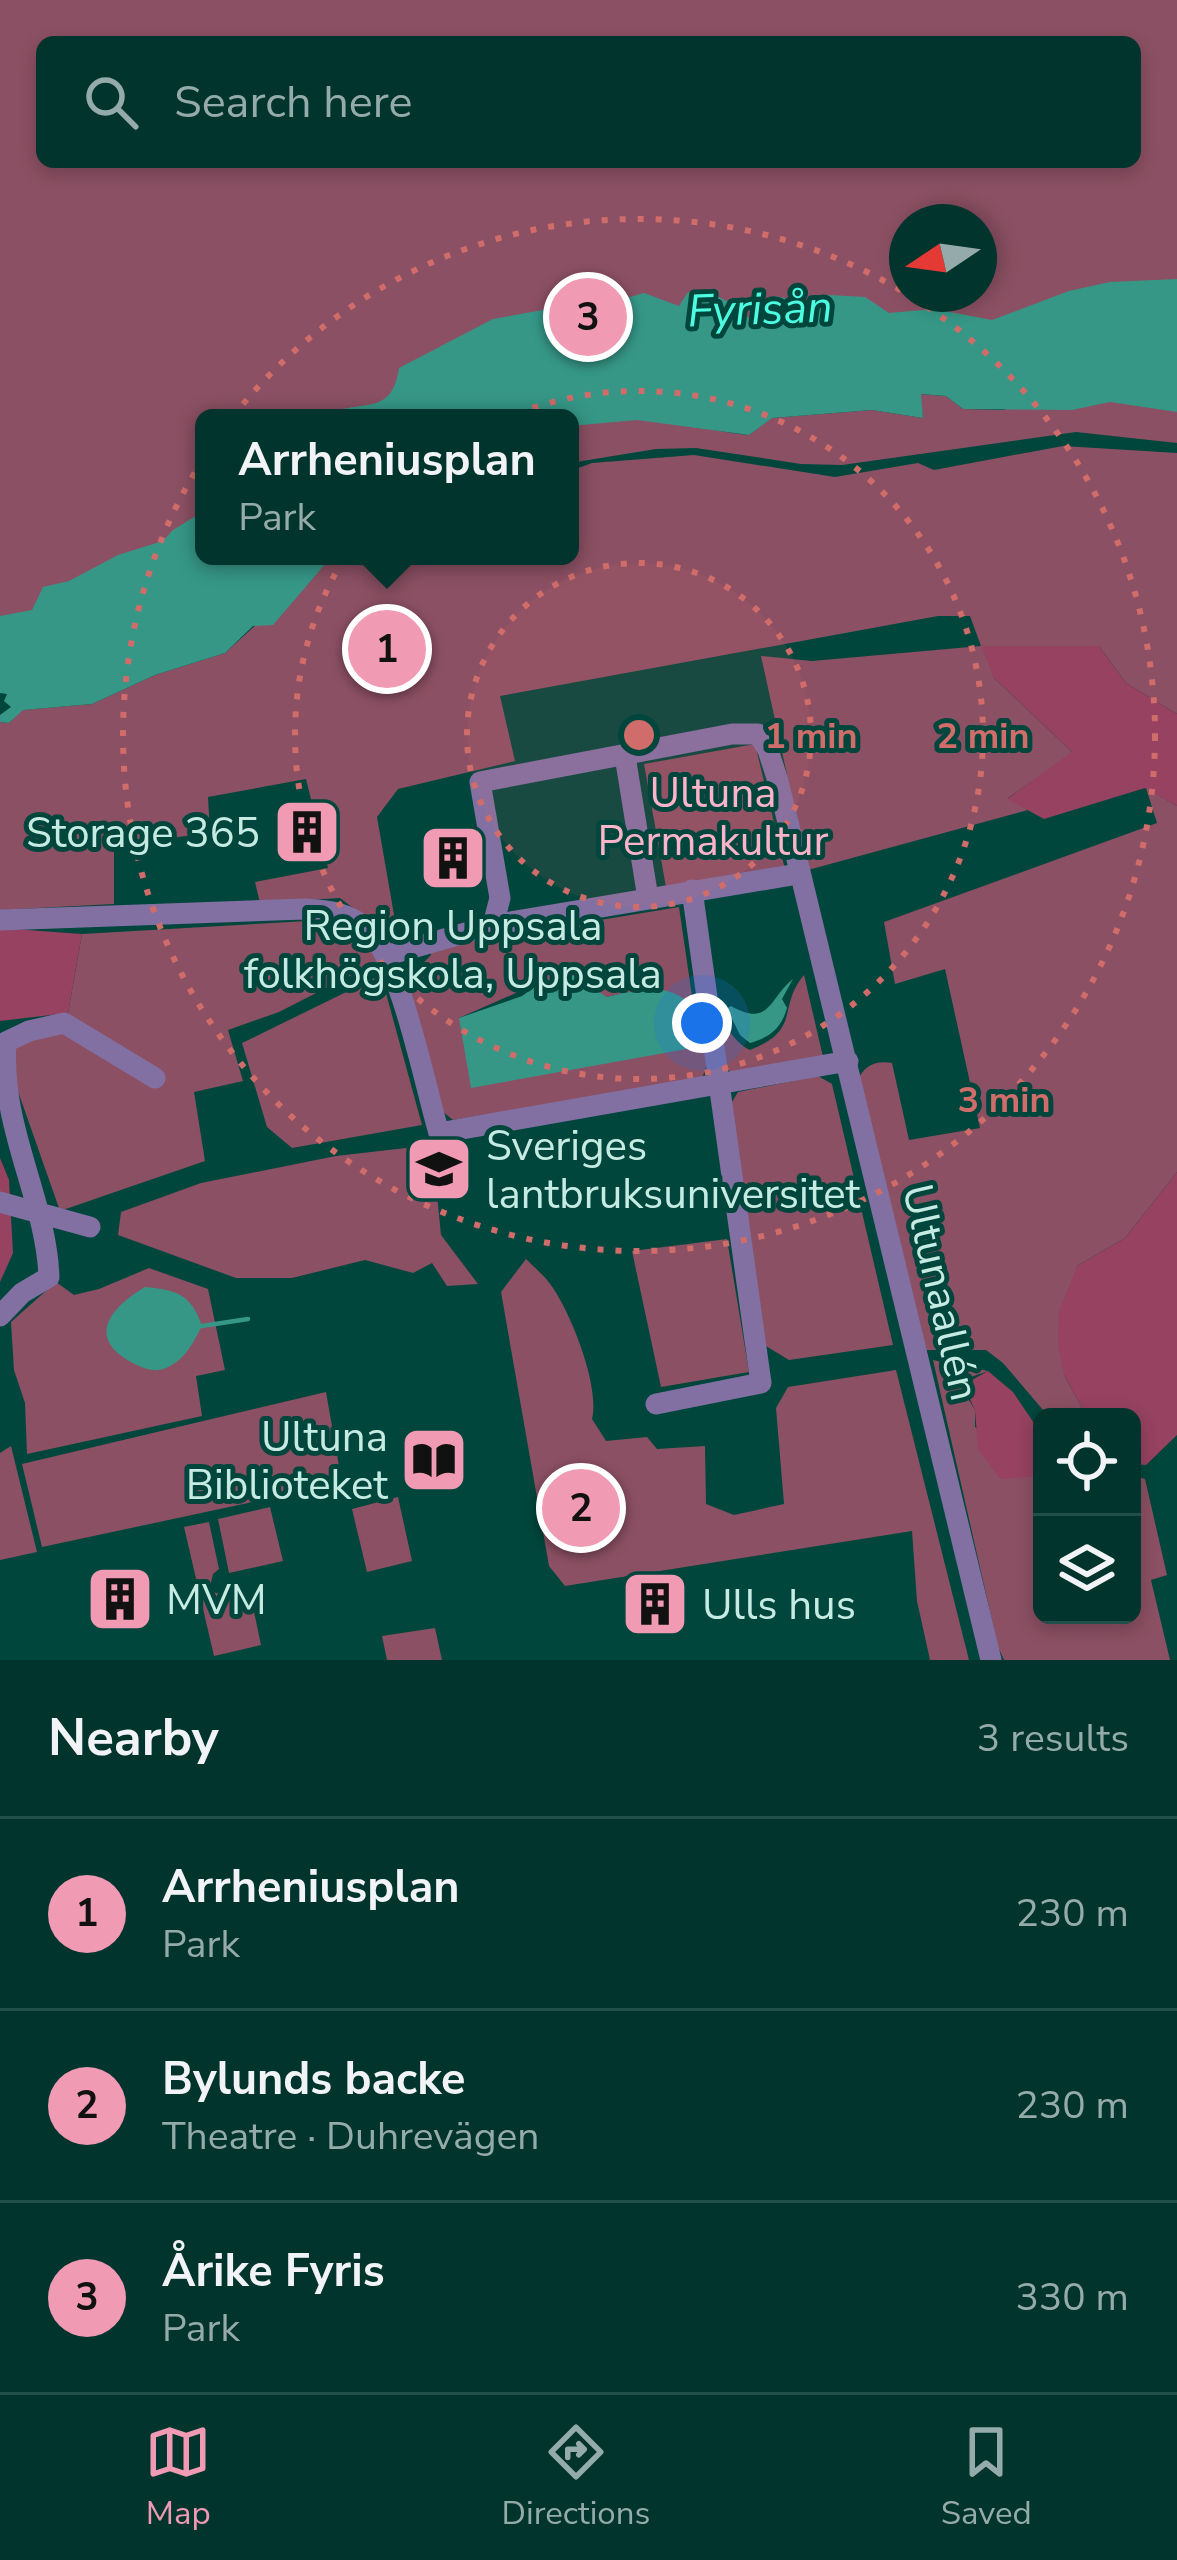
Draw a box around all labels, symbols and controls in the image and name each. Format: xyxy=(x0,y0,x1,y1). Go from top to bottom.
search box xyxy=(36,36,1141,168)
icon: search xyxy=(78,69,144,135)
text: Search here xyxy=(174,72,413,133)
north arrow xyxy=(889,204,997,312)
pin: 3 xyxy=(549,272,627,362)
water label: Fyrisån xyxy=(686,276,834,343)
popup xyxy=(195,409,579,565)
text: Arrheniusplan xyxy=(238,430,536,491)
text: Park xyxy=(238,491,316,544)
pin: 1 xyxy=(348,604,426,694)
text: 1 min xyxy=(764,712,858,761)
text: 2 min xyxy=(936,712,1030,761)
centre of rings xyxy=(618,714,660,756)
park label: Ultuna Permakultur xyxy=(597,765,829,870)
building icon: Storage 365 xyxy=(272,797,342,867)
place label: Storage 365 xyxy=(26,805,260,862)
building icon: Region Uppsala folkhögskola, Uppsala xyxy=(418,823,488,893)
place label: Region Uppsala folkhögskola, Uppsala xyxy=(244,898,662,1003)
your location xyxy=(672,993,732,1053)
text: 3 min xyxy=(957,1076,1051,1125)
place label: Sveriges lantbruksuniversitet xyxy=(486,1118,861,1223)
school or university icon: Sveriges lantbruksuniversitet xyxy=(404,1134,474,1204)
street label: Ultunaallén xyxy=(888,1179,993,1406)
map controls xyxy=(1033,1408,1141,1624)
button: locate xyxy=(1033,1408,1141,1516)
place label: Ultuna Biblioteket xyxy=(186,1409,388,1514)
library icon: Ultuna Biblioteket xyxy=(399,1425,469,1495)
pin: 2 xyxy=(542,1463,620,1553)
button: layers xyxy=(1033,1516,1141,1624)
building icon: MVM xyxy=(85,1564,155,1634)
building icon: Ulls hus xyxy=(620,1569,690,1639)
place label: MVM xyxy=(166,1572,267,1629)
place label: Ulls hus xyxy=(702,1577,856,1634)
text: Nearby xyxy=(48,1703,219,1773)
text: 3 results xyxy=(977,1712,1129,1765)
text: Arrheniusplan xyxy=(162,1857,460,1918)
text: 1 xyxy=(75,1887,99,1940)
text: 230 m xyxy=(1015,1887,1129,1940)
text: Park xyxy=(162,1918,240,1971)
text: Bylunds backe xyxy=(162,2049,465,2110)
text: 2 xyxy=(75,2079,99,2132)
text: 230 m xyxy=(1015,2079,1129,2132)
text: Theatre · Duhrevägen xyxy=(162,2110,539,2163)
text: Årike Fyris xyxy=(162,2241,385,2302)
text: 3 xyxy=(75,2271,99,2324)
text: 330 m xyxy=(1015,2271,1129,2324)
text: Park xyxy=(162,2302,240,2355)
tab: Map xyxy=(145,2419,211,2536)
tab: Directions xyxy=(502,2419,650,2536)
tab: Saved xyxy=(941,2419,1032,2536)

